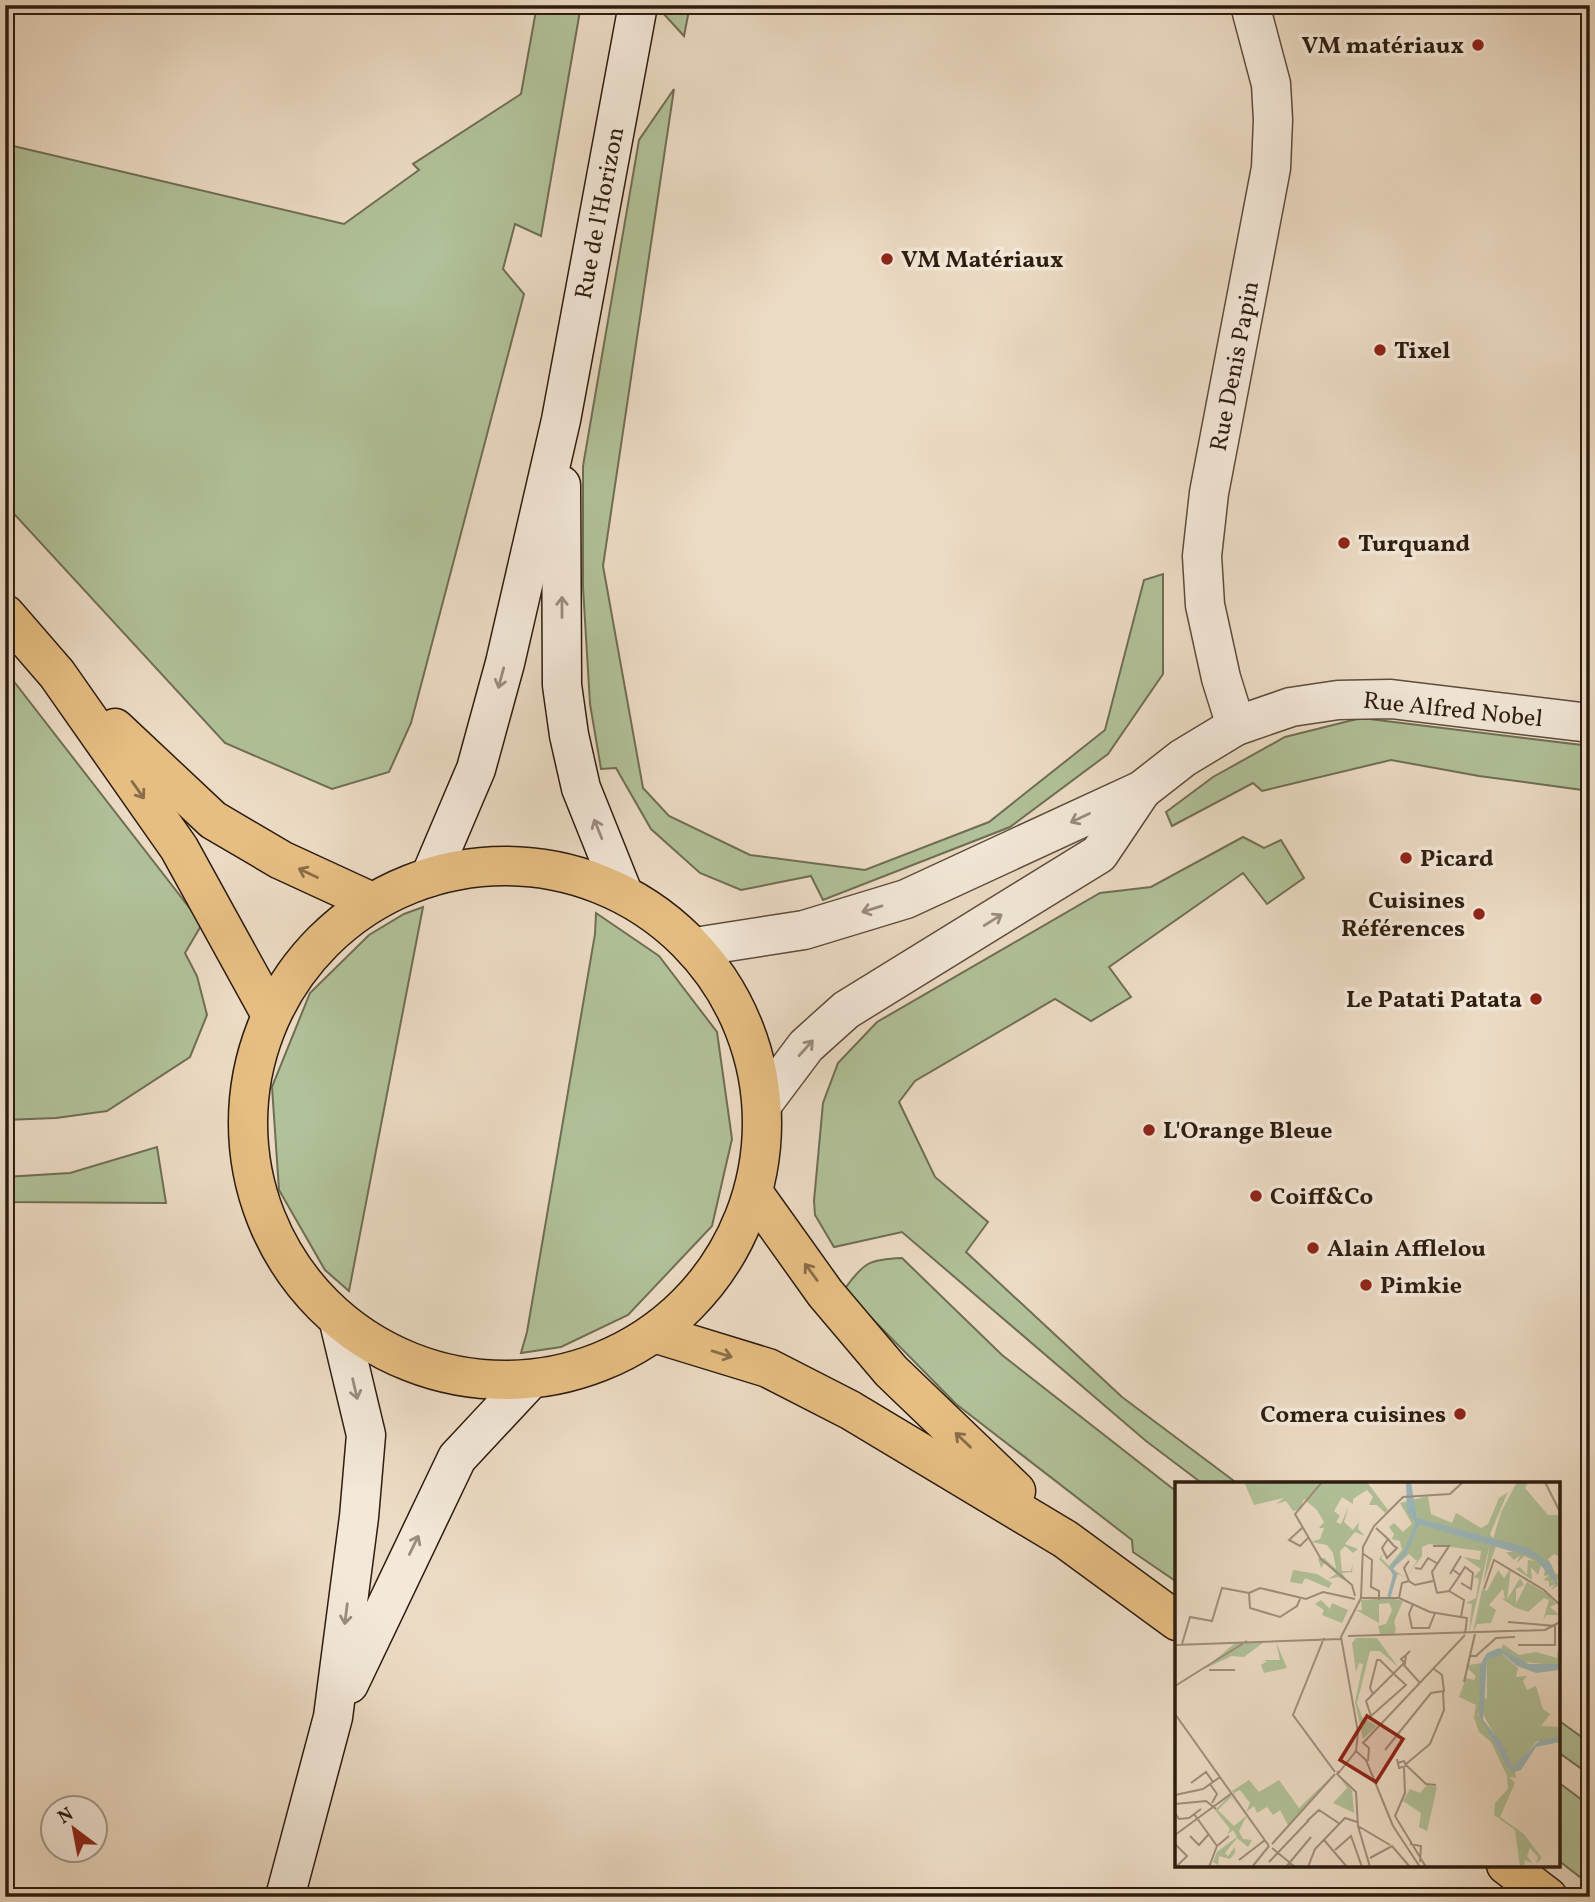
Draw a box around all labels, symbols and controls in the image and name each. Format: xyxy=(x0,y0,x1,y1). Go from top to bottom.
place label: VM matériaux xyxy=(1302,30,1464,64)
marker: VM matériaux xyxy=(1470,37,1486,53)
street label: Rue de l'Horizon xyxy=(568,124,634,302)
place label: VM Matériaux xyxy=(901,244,1063,278)
marker: VM Matériaux xyxy=(879,251,895,267)
street label: Rue Denis Papin xyxy=(1203,278,1269,454)
place label: Tixel xyxy=(1394,335,1451,369)
marker: Tixel xyxy=(1372,342,1388,358)
place label: Turquand xyxy=(1358,528,1470,562)
marker: Turquand xyxy=(1336,535,1352,551)
one-way arrow xyxy=(555,596,569,619)
one-way arrow xyxy=(494,666,507,688)
street label: Rue Alfred Nobel xyxy=(1361,685,1544,737)
one-way arrow xyxy=(131,780,145,799)
one-way arrow xyxy=(1070,812,1091,825)
one-way arrow xyxy=(590,819,603,841)
place label: Picard xyxy=(1420,843,1494,877)
marker: Picard xyxy=(1398,850,1414,866)
one-way arrow xyxy=(298,866,319,879)
place label: Cuisines Références xyxy=(1341,885,1465,947)
one-way arrow xyxy=(861,903,883,916)
marker: Cuisines Références xyxy=(1471,906,1487,922)
one-way arrow xyxy=(982,912,1002,926)
place label: Le Patati Patata xyxy=(1346,984,1522,1018)
marker: Le Patati Patata xyxy=(1528,991,1544,1007)
one-way arrow xyxy=(798,1039,814,1057)
place label: L'Orange Bleue xyxy=(1163,1115,1332,1149)
marker: L'Orange Bleue xyxy=(1141,1122,1157,1138)
place label: Coiff&Co xyxy=(1270,1181,1373,1215)
marker: Coiff&Co xyxy=(1248,1188,1264,1204)
place label: Alain Afflelou xyxy=(1327,1233,1486,1267)
marker: Alain Afflelou xyxy=(1305,1240,1321,1256)
one-way arrow xyxy=(803,1263,818,1282)
place label: Pimkie xyxy=(1380,1270,1462,1304)
marker: Pimkie xyxy=(1358,1277,1374,1293)
one-way arrow xyxy=(711,1348,733,1361)
one-way arrow xyxy=(349,1377,362,1400)
place label: Comera cuisines xyxy=(1260,1399,1446,1433)
marker: Comera cuisines xyxy=(1452,1406,1468,1422)
one-way arrow xyxy=(955,1432,972,1449)
inset map xyxy=(1175,1482,1560,1867)
one-way arrow xyxy=(408,1535,422,1556)
one-way arrow xyxy=(340,1602,353,1625)
north arrow xyxy=(38,1794,108,1864)
text: N xyxy=(53,1801,79,1831)

